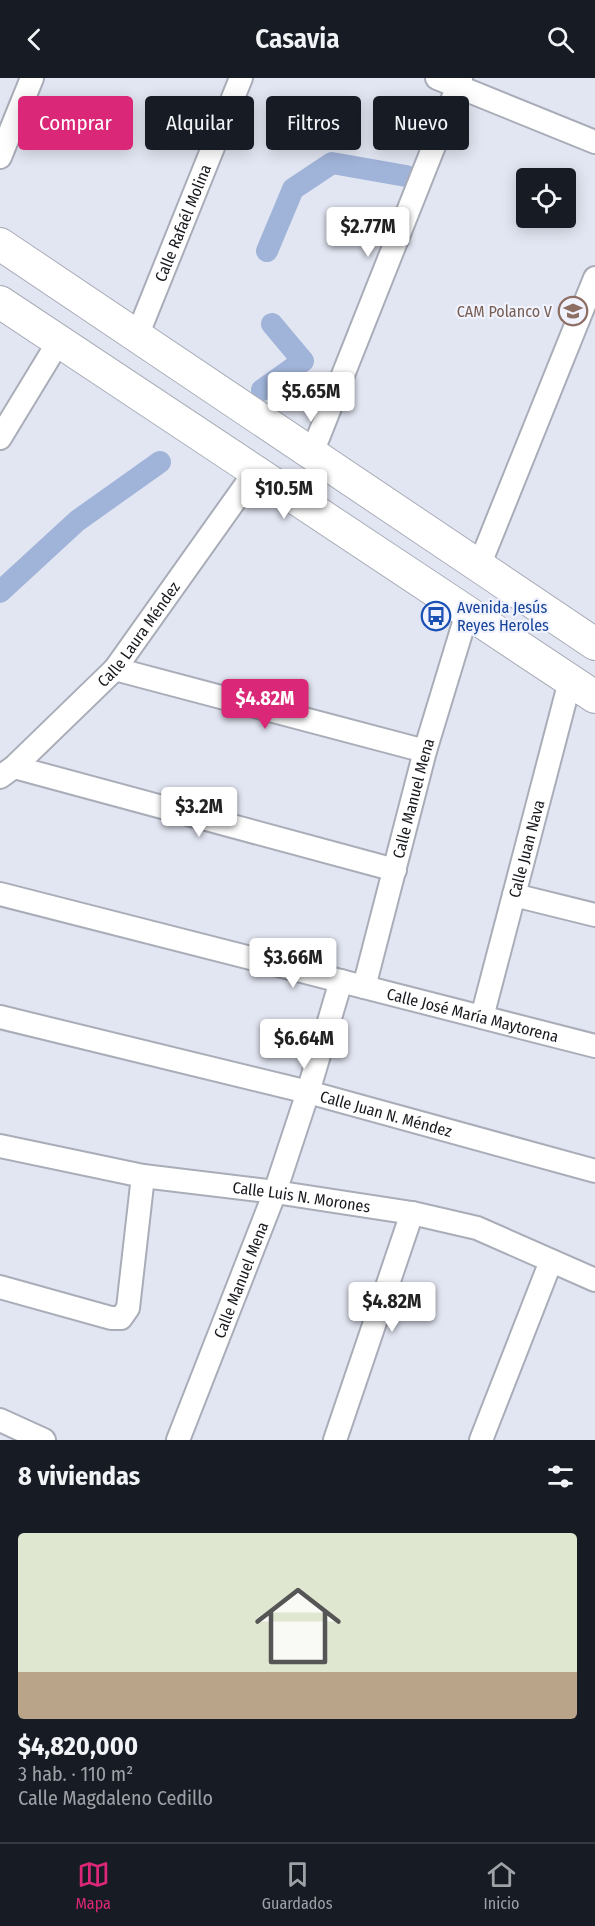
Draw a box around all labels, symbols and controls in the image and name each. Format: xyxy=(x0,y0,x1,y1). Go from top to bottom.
icon: back xyxy=(18,23,51,56)
text: Casavia xyxy=(255,23,340,55)
icon: search xyxy=(544,23,577,56)
chip: Comprar xyxy=(18,96,133,150)
chip: Alquilar xyxy=(145,96,254,150)
chip: Filtros xyxy=(266,96,361,150)
chip: Nuevo xyxy=(373,96,469,150)
street label: Calle Rafaél Molina xyxy=(150,161,215,284)
map controls xyxy=(516,168,576,228)
button: locate xyxy=(516,168,576,228)
pin: $2.77M xyxy=(319,207,417,258)
text: $2.77M xyxy=(340,214,396,238)
school or university icon: CAM Polanco V xyxy=(557,295,589,327)
place label: CAM Polanco V xyxy=(457,302,553,321)
pin: $5.65M xyxy=(262,372,360,423)
text: $5.65M xyxy=(282,379,340,403)
pin: $10.5M xyxy=(235,469,333,520)
text: $10.5M xyxy=(255,476,313,500)
street label: Calle Laura Méndez xyxy=(93,578,184,690)
place label: Avenida Jesús Reyes Heroles xyxy=(457,598,549,635)
bus stop icon: Avenida Jesús Reyes Heroles xyxy=(420,600,452,632)
pin: $4.82M xyxy=(216,679,314,730)
text: $4.82M xyxy=(236,686,294,710)
street label: Calle Manuel Mena xyxy=(388,736,438,860)
pin: $3.2M xyxy=(157,787,241,838)
text: $3.2M xyxy=(175,794,223,818)
street label: Calle Juan Nava xyxy=(504,797,548,900)
pin: $3.66M xyxy=(244,938,342,989)
text: $3.66M xyxy=(263,945,323,969)
street label: Calle José María Maytorena xyxy=(385,984,561,1046)
pin: $6.64M xyxy=(255,1019,353,1070)
text: $6.64M xyxy=(274,1026,334,1050)
street label: Calle Juan N. Méndez xyxy=(318,1086,454,1141)
street label: Calle Luis N. Morones xyxy=(232,1177,372,1216)
street label: Calle Manuel Mena xyxy=(209,1219,272,1341)
pin: $4.82M xyxy=(343,1282,441,1333)
text: $4.82M xyxy=(363,1289,421,1313)
icon: filters xyxy=(544,1460,577,1493)
text: 8 viviendas xyxy=(18,1461,140,1492)
icon: home xyxy=(244,1572,352,1680)
text: $4,820,000 xyxy=(18,1731,138,1762)
text: 3 hab. · 110 m² xyxy=(18,1762,133,1786)
text: Calle Magdaleno Cedillo xyxy=(18,1786,213,1810)
tab: Mapa xyxy=(75,1858,111,1913)
tab: Guardados xyxy=(262,1858,333,1913)
tab: Inicio xyxy=(484,1858,520,1913)

